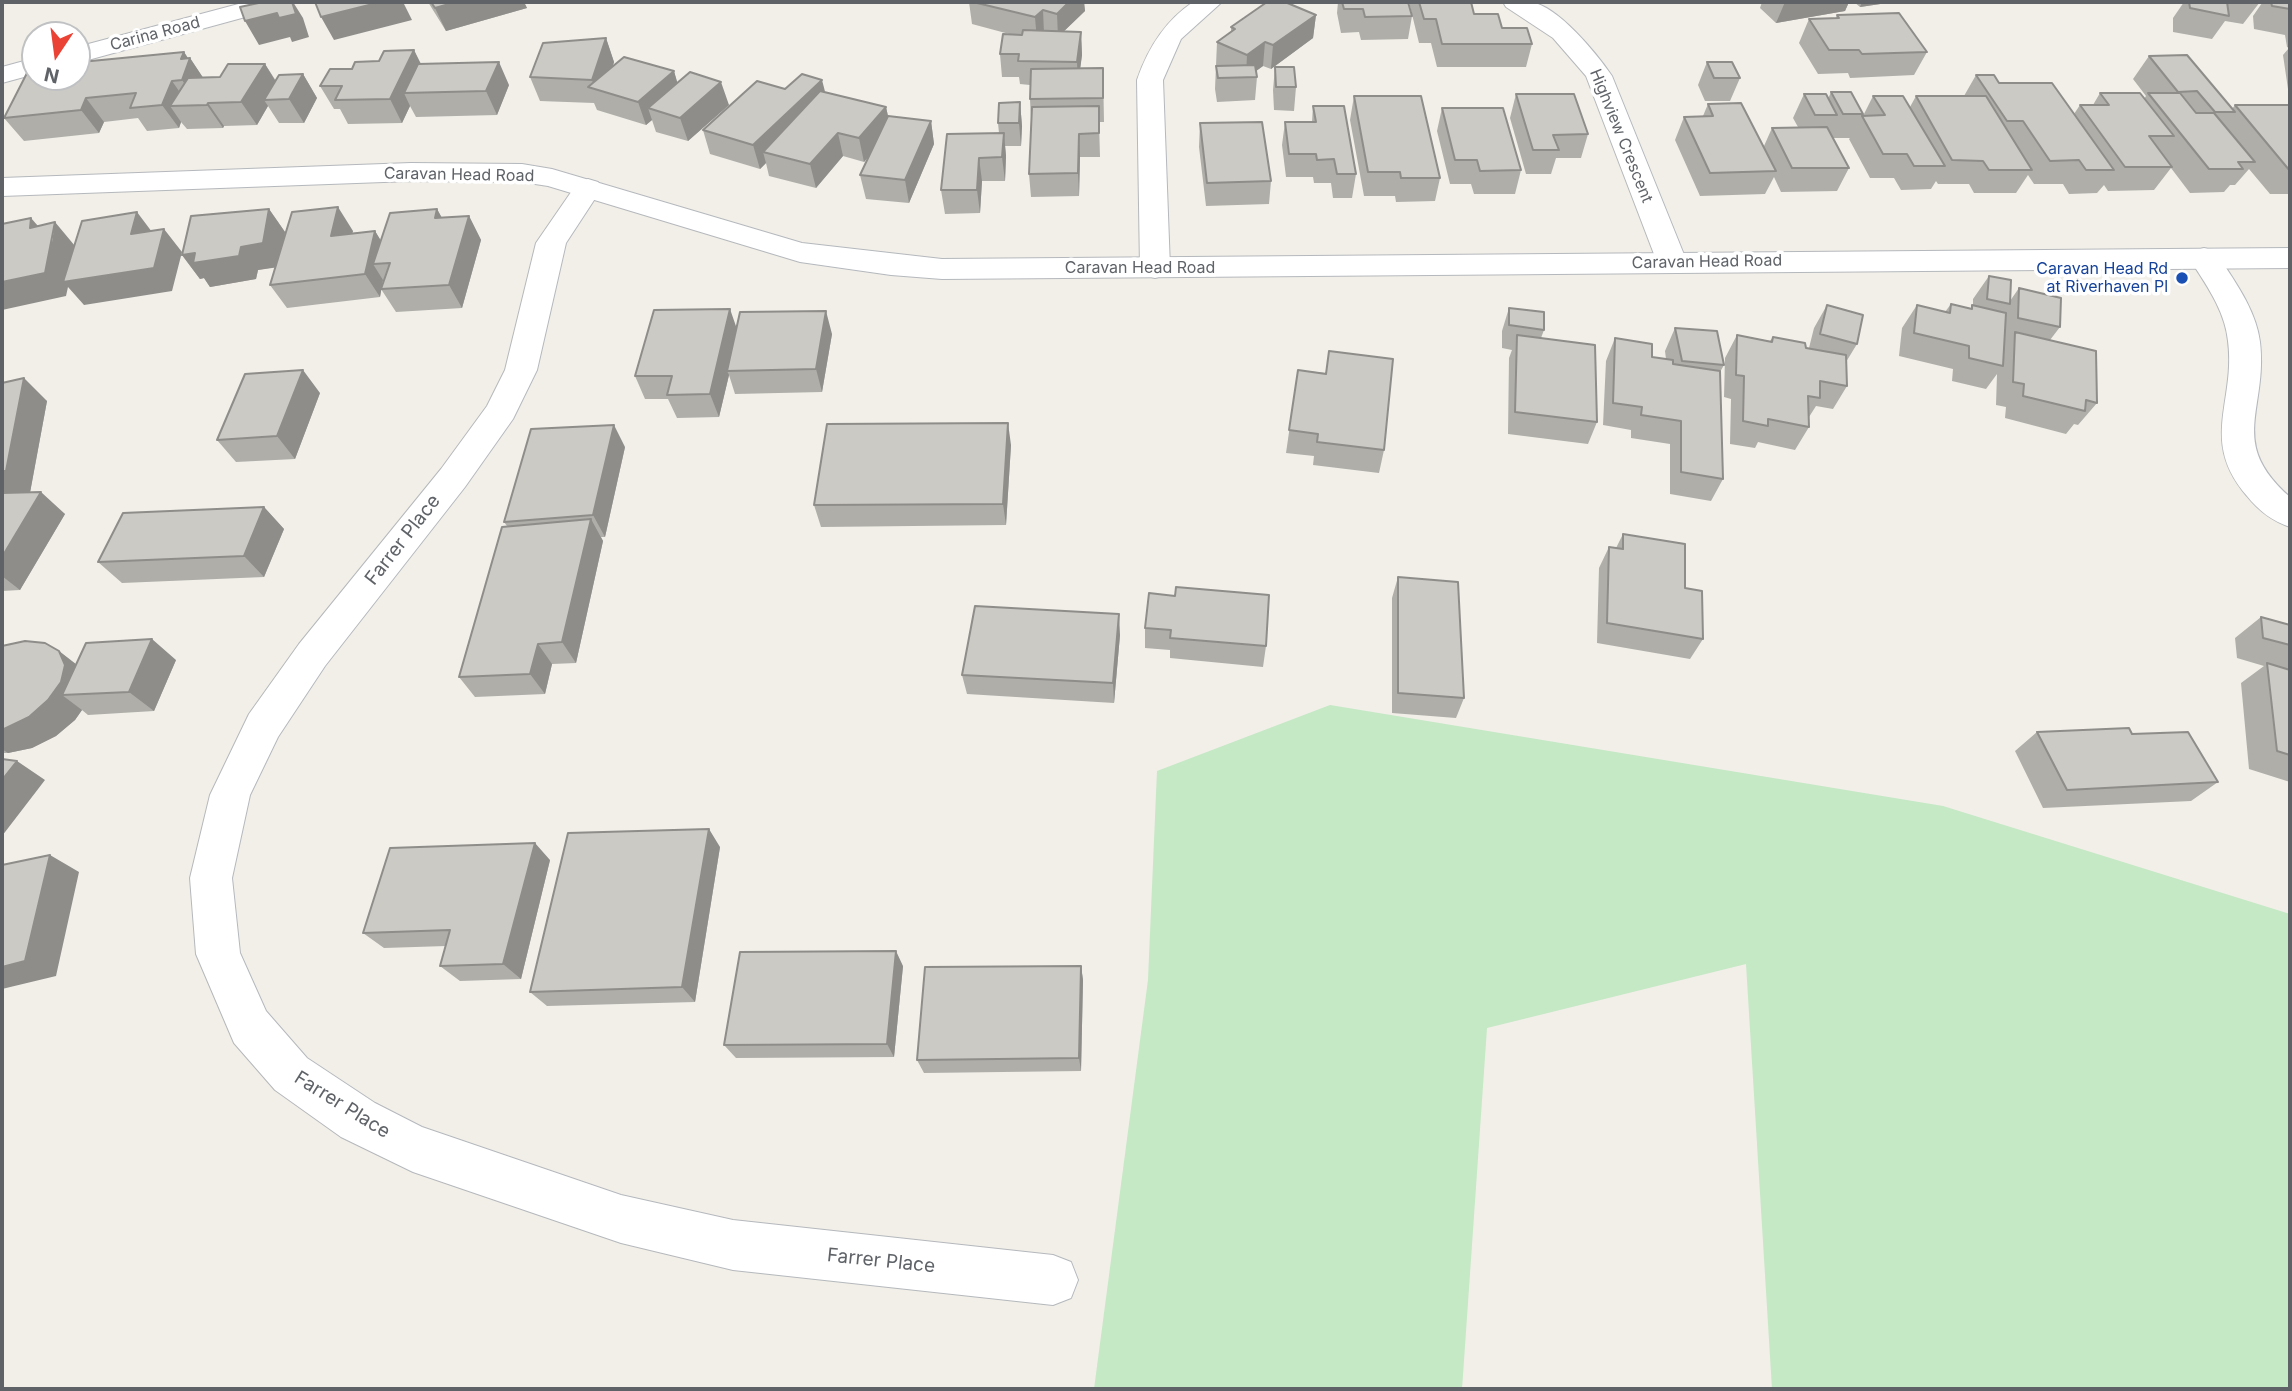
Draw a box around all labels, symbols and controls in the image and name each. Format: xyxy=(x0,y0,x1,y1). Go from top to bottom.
street label: Carina Road xyxy=(108,13,202,55)
north arrow xyxy=(21,21,91,91)
text: N xyxy=(42,62,61,88)
street label: Highview Crescent xyxy=(1585,66,1657,206)
street label: Caravan Head Road xyxy=(384,164,534,186)
street label: Caravan Head Road xyxy=(1632,251,1782,273)
street label: Caravan Head Road xyxy=(1065,258,1215,278)
place label: Caravan Head Rd at Riverhaven Pl xyxy=(2036,259,2168,297)
marker: Caravan Head Rd at Riverhaven Pl xyxy=(2174,270,2190,286)
street label: Farrer Place xyxy=(361,490,445,590)
street label: Farrer Place xyxy=(290,1067,394,1143)
street label: Farrer Place xyxy=(826,1244,936,1278)

